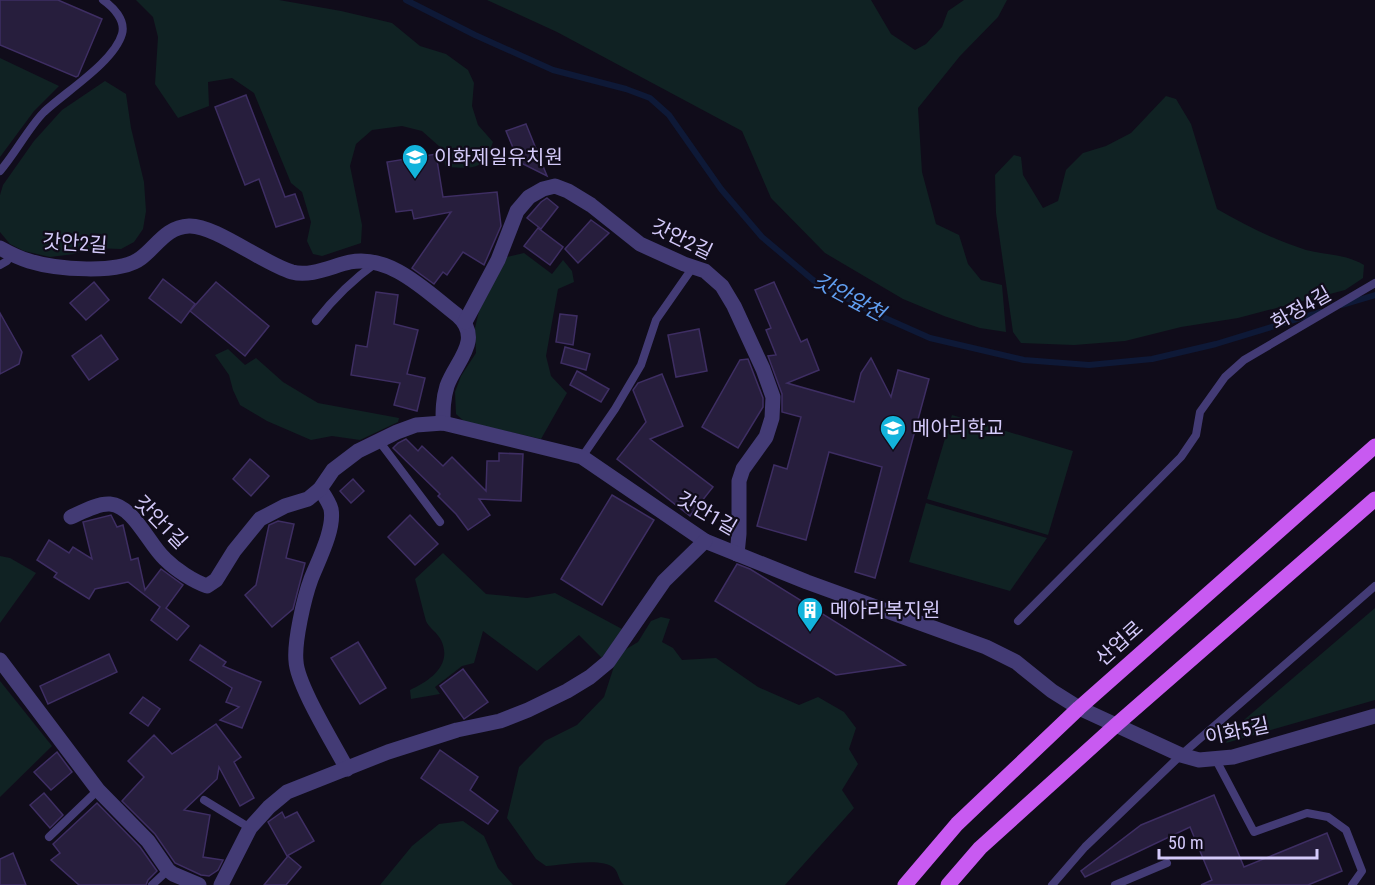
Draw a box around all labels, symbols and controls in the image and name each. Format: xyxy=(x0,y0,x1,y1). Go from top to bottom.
school or university icon: 이화제일유치원 xyxy=(400,142,430,180)
place label: 이화제일유치원 xyxy=(434,145,563,169)
street label: 갓안2길 xyxy=(647,214,717,264)
street label: 갓안2길 xyxy=(42,229,108,257)
water label: 갓안앞천 xyxy=(809,268,891,327)
street label: 화정4길 xyxy=(1267,281,1335,335)
school or university icon: 메아리학교 xyxy=(878,413,908,451)
place label: 메아리학교 xyxy=(912,416,1004,440)
street label: 갓안1길 xyxy=(673,486,741,540)
street label: 갓안1길 xyxy=(130,490,192,554)
building icon: 메아리복지원 xyxy=(795,595,825,633)
place label: 메아리복지원 xyxy=(830,598,940,622)
street label: 산업로 xyxy=(1090,616,1148,670)
street label: 이화5길 xyxy=(1203,712,1271,750)
scale bar xyxy=(1159,822,1316,860)
text: 50 m xyxy=(1168,832,1203,853)

